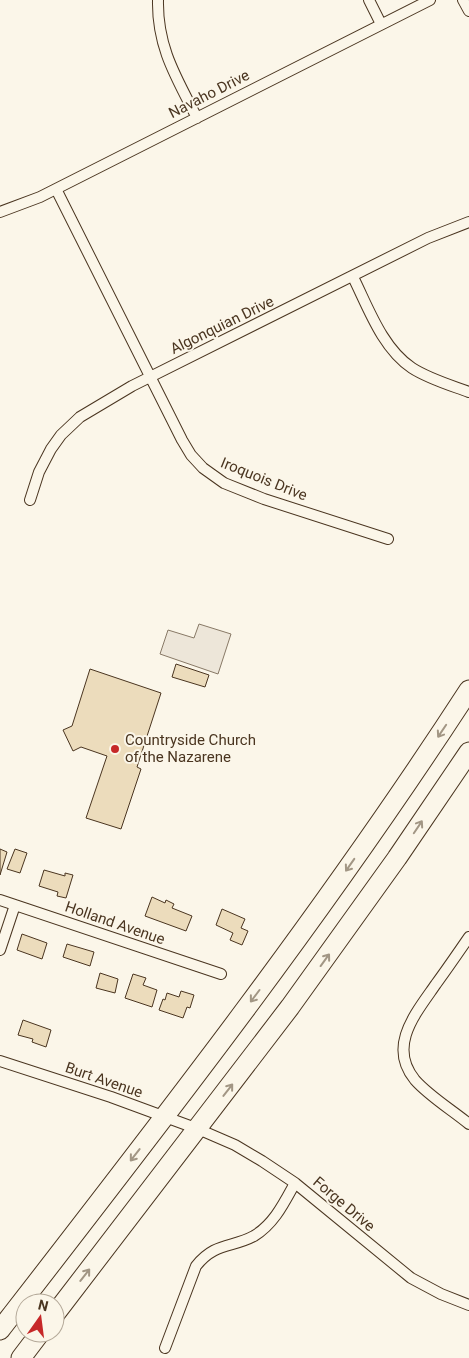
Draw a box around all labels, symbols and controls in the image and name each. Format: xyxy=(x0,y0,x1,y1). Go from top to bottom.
street label: Navaho Drive xyxy=(166,66,252,122)
street label: Algonquian Drive xyxy=(167,292,277,358)
street label: Iroquois Drive xyxy=(218,453,310,505)
one-way arrow xyxy=(437,723,447,737)
place label: Countryside Church of the Nazarene xyxy=(125,731,256,766)
marker: Countryside Church of the Nazarene xyxy=(109,743,121,755)
one-way arrow xyxy=(413,820,423,834)
one-way arrow xyxy=(345,857,355,871)
street label: Holland Avenue xyxy=(63,898,167,948)
one-way arrow xyxy=(320,953,330,967)
one-way arrow xyxy=(250,989,260,1003)
street label: Burt Avenue xyxy=(63,1058,145,1102)
one-way arrow xyxy=(222,1084,233,1097)
one-way arrow xyxy=(130,1148,140,1162)
street label: Forge Drive xyxy=(309,1173,379,1235)
one-way arrow xyxy=(79,1269,90,1282)
north arrow xyxy=(15,1293,65,1343)
text: N xyxy=(36,1296,50,1314)

